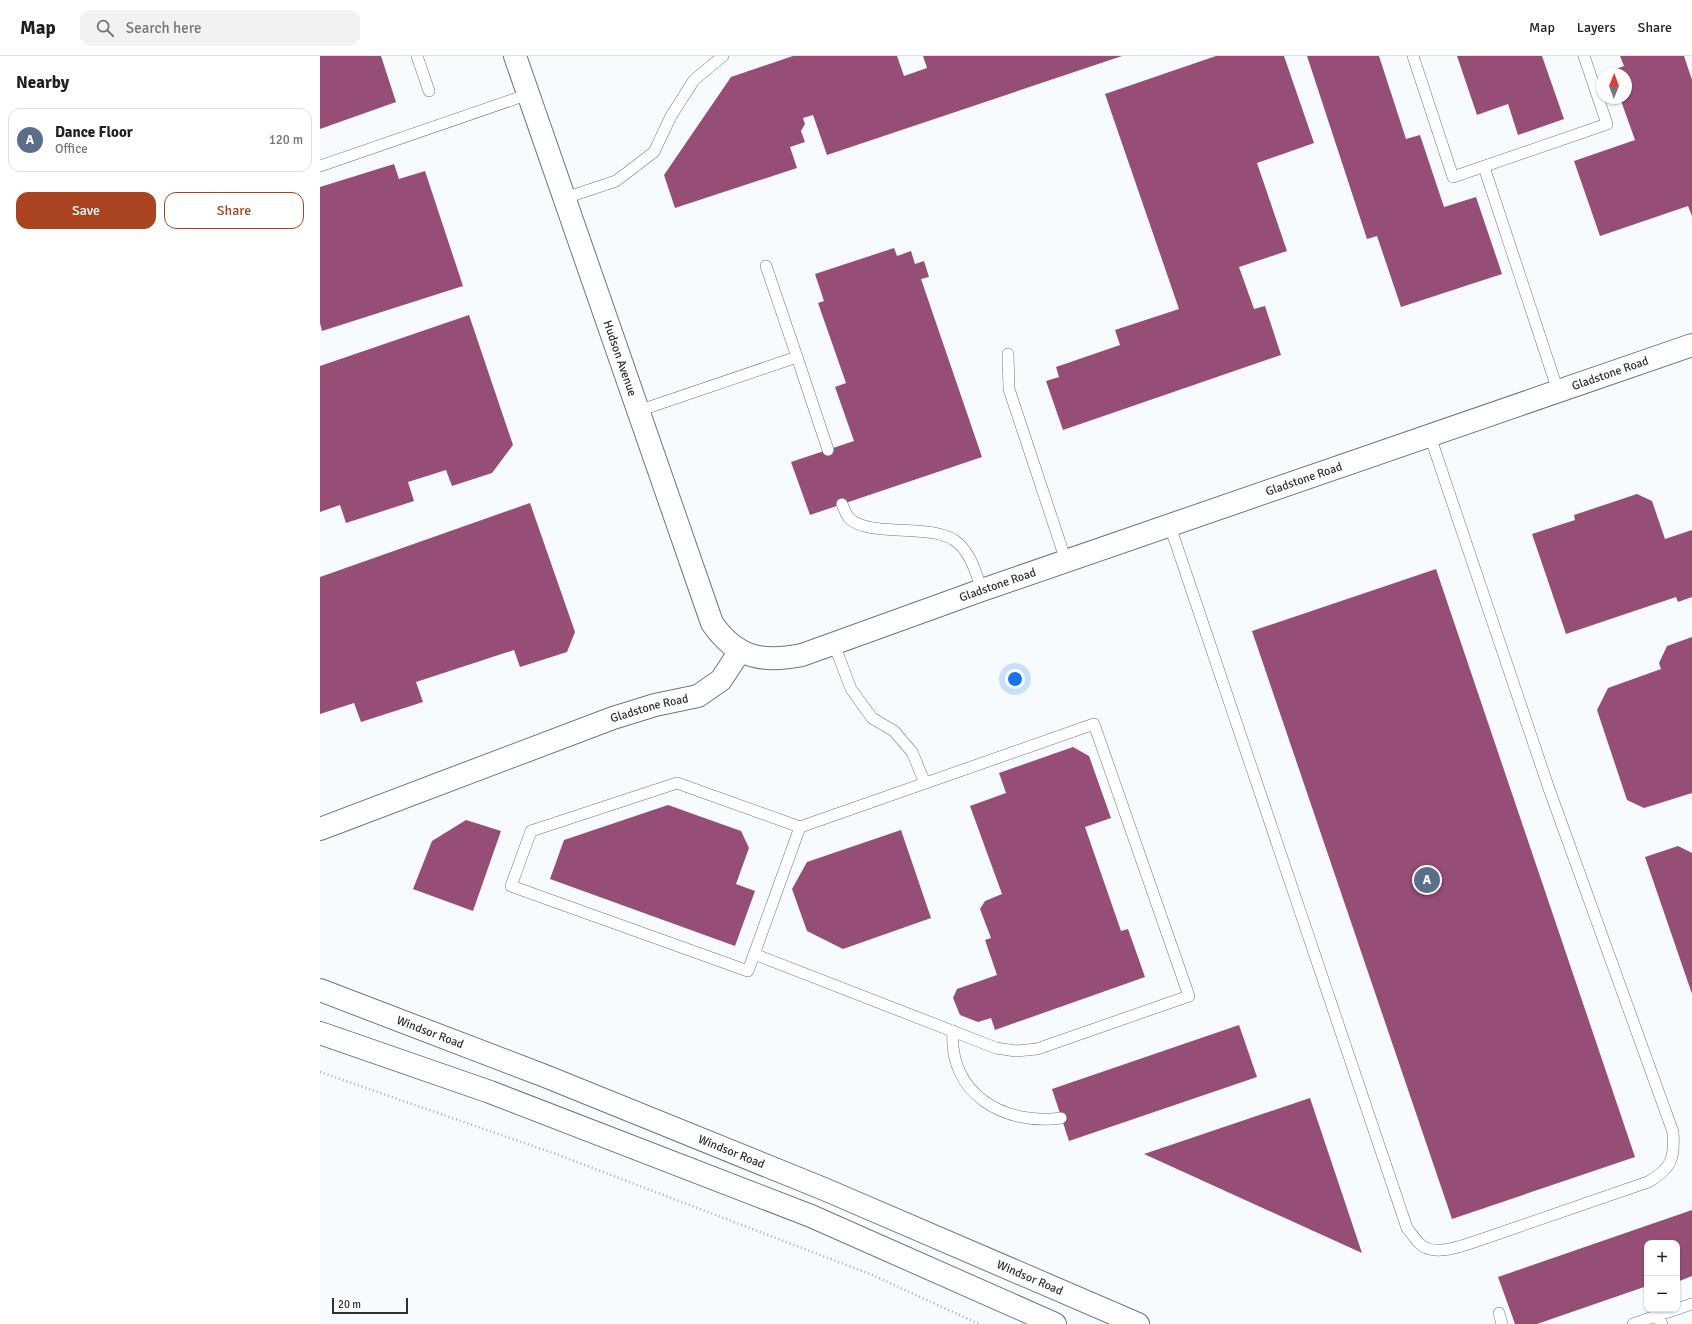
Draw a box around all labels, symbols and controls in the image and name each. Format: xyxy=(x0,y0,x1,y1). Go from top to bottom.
search box xyxy=(80,10,360,46)
text: Map xyxy=(20,16,56,40)
icon: search xyxy=(94,17,116,39)
text: Search here xyxy=(126,19,201,37)
text: Map xyxy=(1529,19,1555,36)
text: Layers xyxy=(1577,19,1616,36)
text: Share xyxy=(1638,19,1672,36)
north arrow xyxy=(1596,68,1632,104)
text: Nearby xyxy=(16,72,69,93)
text: Dance Floor xyxy=(55,123,133,141)
text: A xyxy=(26,132,34,148)
text: 120 m xyxy=(269,132,303,148)
text: Office xyxy=(55,141,88,157)
button: Save xyxy=(16,192,156,229)
button: Share xyxy=(164,192,304,229)
street label: Hudson Avenue xyxy=(600,318,640,398)
street label: Gladstone Road xyxy=(1570,353,1650,393)
street label: Gladstone Road xyxy=(1263,459,1344,499)
street label: Gladstone Road xyxy=(957,564,1038,605)
your location xyxy=(1005,669,1025,689)
street label: Gladstone Road xyxy=(608,691,690,726)
pin: A xyxy=(1414,865,1440,895)
street label: Windsor Road xyxy=(395,1013,466,1052)
street label: Windsor Road xyxy=(696,1131,767,1172)
map controls xyxy=(1644,1240,1680,1312)
button: + xyxy=(1644,1240,1680,1276)
street label: Windsor Road xyxy=(994,1257,1065,1298)
button: − xyxy=(1644,1276,1680,1312)
scale bar xyxy=(332,1296,408,1315)
text: 20 m xyxy=(338,1298,361,1311)

